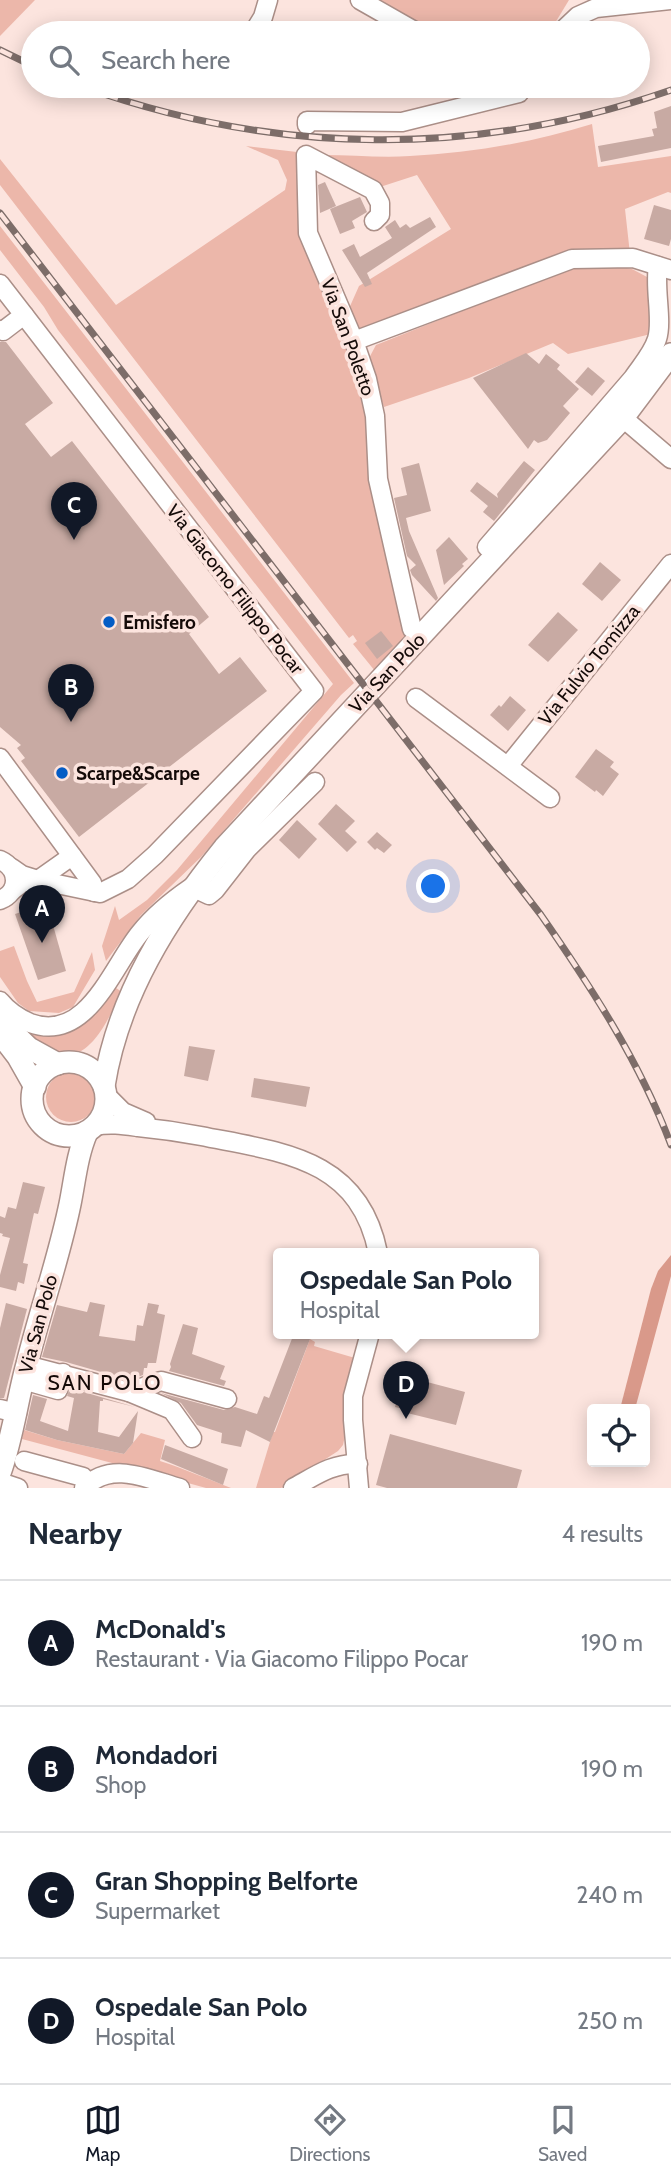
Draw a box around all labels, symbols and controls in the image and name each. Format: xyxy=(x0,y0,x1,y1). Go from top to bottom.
search box xyxy=(21,21,650,98)
icon: search xyxy=(45,41,83,79)
text: Search here xyxy=(101,44,230,76)
street label: Via San Poletto xyxy=(316,275,380,399)
pin: C xyxy=(51,482,97,540)
street label: Via Giacomo Filippo Pocar xyxy=(162,500,308,678)
street label: Via Fulvio Tomizza xyxy=(533,600,645,730)
place label: Emisfero xyxy=(123,611,196,634)
marker: Emisfero xyxy=(101,614,117,630)
street label: Via San Polo xyxy=(344,628,430,718)
pin: B xyxy=(48,664,94,722)
place label: Scarpe&Scarpe xyxy=(76,762,200,785)
marker: Scarpe&Scarpe xyxy=(54,765,70,781)
your location xyxy=(416,869,450,903)
pin: A xyxy=(19,885,65,943)
popup xyxy=(273,1248,539,1339)
text: Ospedale San Polo xyxy=(300,1264,512,1296)
street label: Via San Polo xyxy=(14,1272,62,1376)
text: Hospital xyxy=(300,1296,380,1324)
pin: D xyxy=(383,1361,429,1419)
district label: SAN POLO xyxy=(47,1370,163,1395)
map controls xyxy=(587,1404,650,1467)
button: locate xyxy=(587,1404,650,1467)
text: Nearby xyxy=(28,1515,122,1552)
text: 4 results xyxy=(562,1520,643,1548)
text: McDonald's xyxy=(95,1613,226,1645)
text: A xyxy=(44,1629,58,1657)
text: 190 m xyxy=(581,1629,643,1657)
text: Restaurant · Via Giacomo Filippo Pocar xyxy=(95,1645,468,1673)
text: Mondadori xyxy=(95,1739,218,1771)
text: B xyxy=(44,1755,58,1783)
text: 190 m xyxy=(581,1755,643,1783)
text: Shop xyxy=(95,1771,146,1799)
text: Gran Shopping Belforte xyxy=(95,1865,358,1897)
text: C xyxy=(44,1881,58,1909)
text: 240 m xyxy=(576,1881,643,1909)
text: Supermarket xyxy=(95,1897,220,1925)
text: Ospedale San Polo xyxy=(95,1991,307,2023)
text: D xyxy=(43,2007,59,2035)
text: 250 m xyxy=(577,2007,643,2035)
text: Hospital xyxy=(95,2023,175,2051)
tab: Map xyxy=(84,2101,122,2166)
tab: Directions xyxy=(289,2101,370,2166)
tab: Saved xyxy=(538,2101,587,2166)

